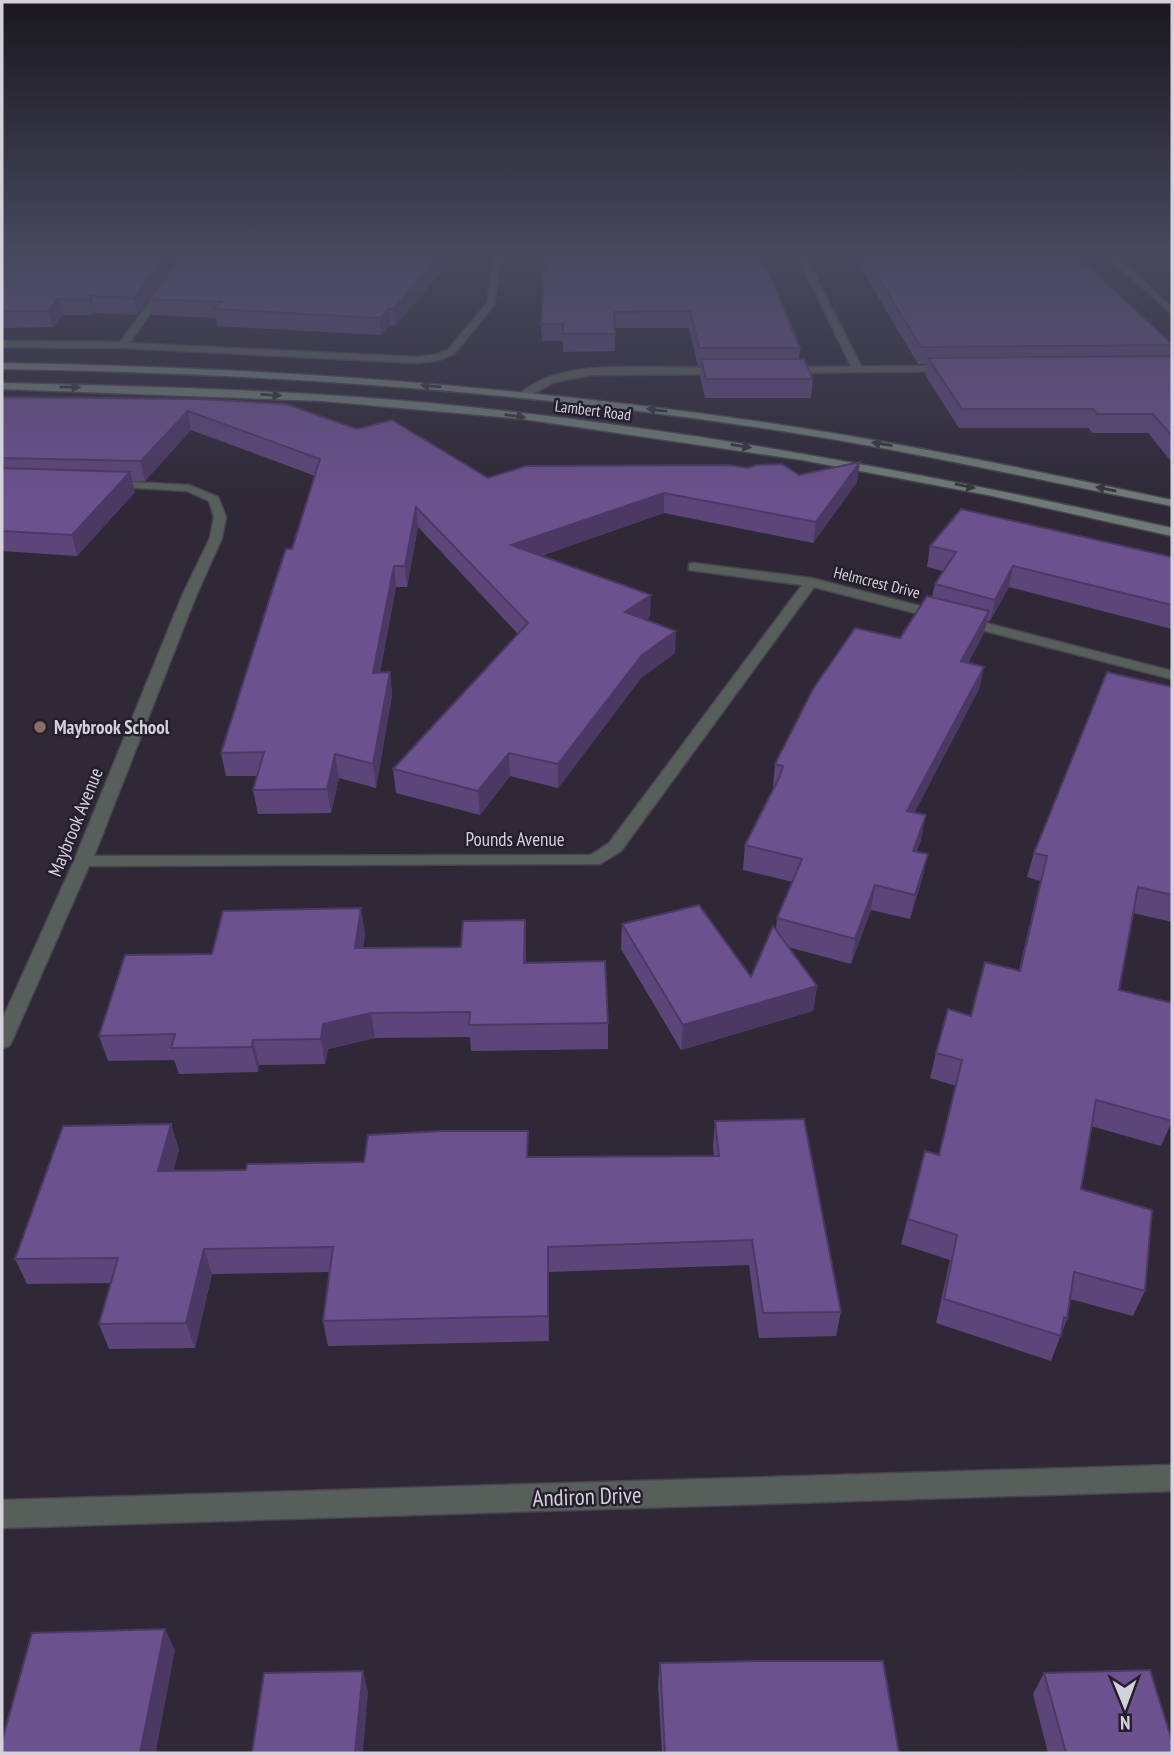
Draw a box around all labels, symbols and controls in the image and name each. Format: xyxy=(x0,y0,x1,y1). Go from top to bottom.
one-way arrow xyxy=(420,380,442,391)
one-way arrow xyxy=(59,382,81,393)
one-way arrow xyxy=(260,390,282,401)
street label: Lambert Road xyxy=(554,395,632,425)
one-way arrow xyxy=(646,405,668,416)
one-way arrow xyxy=(504,411,526,422)
one-way arrow xyxy=(871,438,893,449)
one-way arrow xyxy=(730,441,752,452)
one-way arrow xyxy=(954,481,976,492)
one-way arrow xyxy=(1094,483,1116,494)
street label: Helmcrest Drive xyxy=(832,562,922,602)
place label: Maybrook School xyxy=(54,715,170,739)
marker: Maybrook School xyxy=(32,719,48,735)
street label: Maybrook Avenue xyxy=(42,764,108,880)
street label: Pounds Avenue xyxy=(465,827,565,851)
street label: Andiron Drive xyxy=(532,1480,642,1512)
north arrow xyxy=(1090,1671,1160,1741)
text: N xyxy=(1120,1711,1131,1735)

